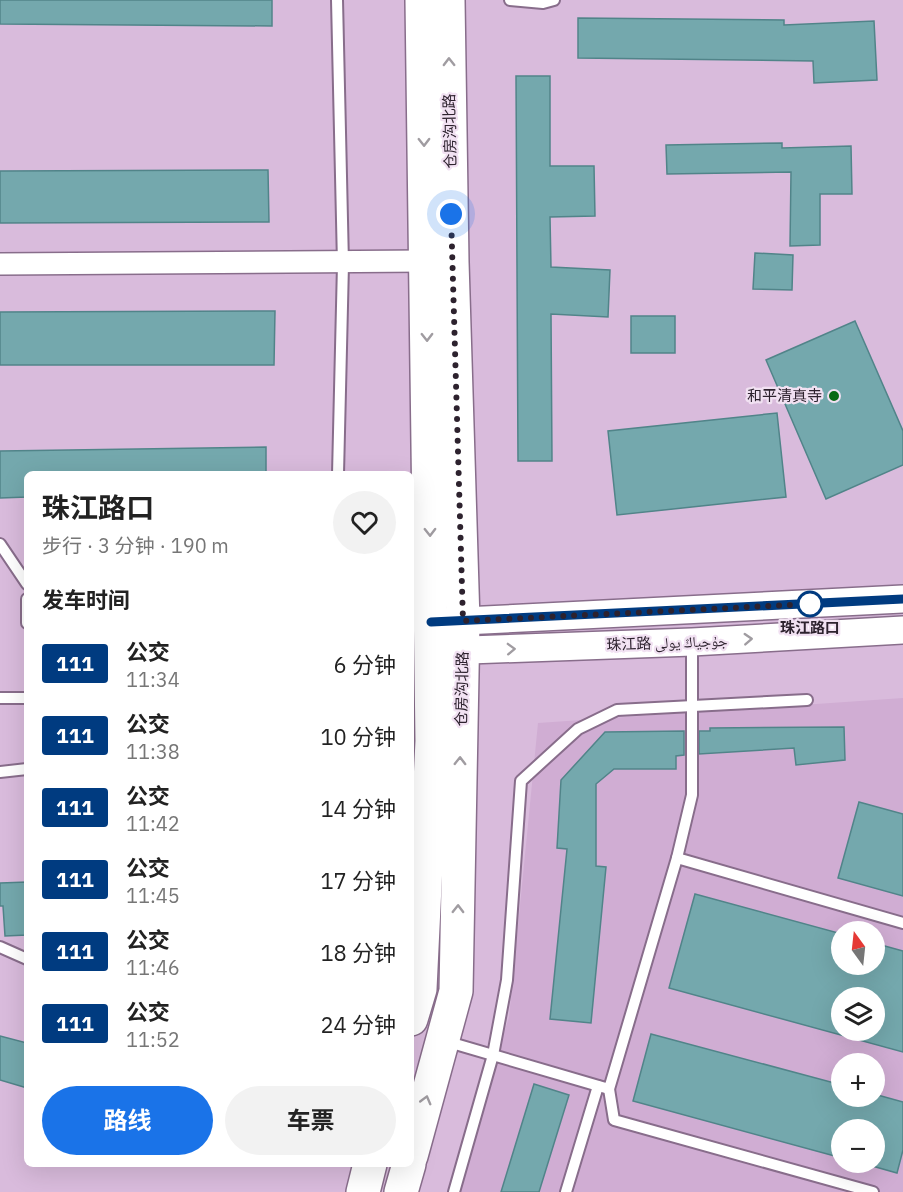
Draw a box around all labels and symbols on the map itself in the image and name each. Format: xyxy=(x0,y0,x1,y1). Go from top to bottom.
one-way arrow xyxy=(443,58,455,67)
street label: 仓房沟北路 xyxy=(439,93,460,169)
one-way arrow xyxy=(418,138,431,147)
your location xyxy=(436,199,466,229)
one-way arrow xyxy=(421,333,433,342)
place label: 和平清真寺 xyxy=(747,386,822,405)
marker: 和平清真寺 xyxy=(827,389,841,403)
one-way arrow xyxy=(424,528,436,537)
marker: 珠江路口 xyxy=(797,591,823,617)
place label: 珠江路口 xyxy=(780,618,840,637)
street label: 珠江路 جۇجياڭ يولى xyxy=(606,631,728,655)
one-way arrow xyxy=(743,633,752,646)
one-way arrow xyxy=(507,642,516,655)
street label: 仓房沟北路 xyxy=(451,651,472,727)
one-way arrow xyxy=(454,757,466,766)
one-way arrow xyxy=(452,904,464,913)
north arrow xyxy=(831,921,885,975)
one-way arrow xyxy=(419,1095,432,1105)

